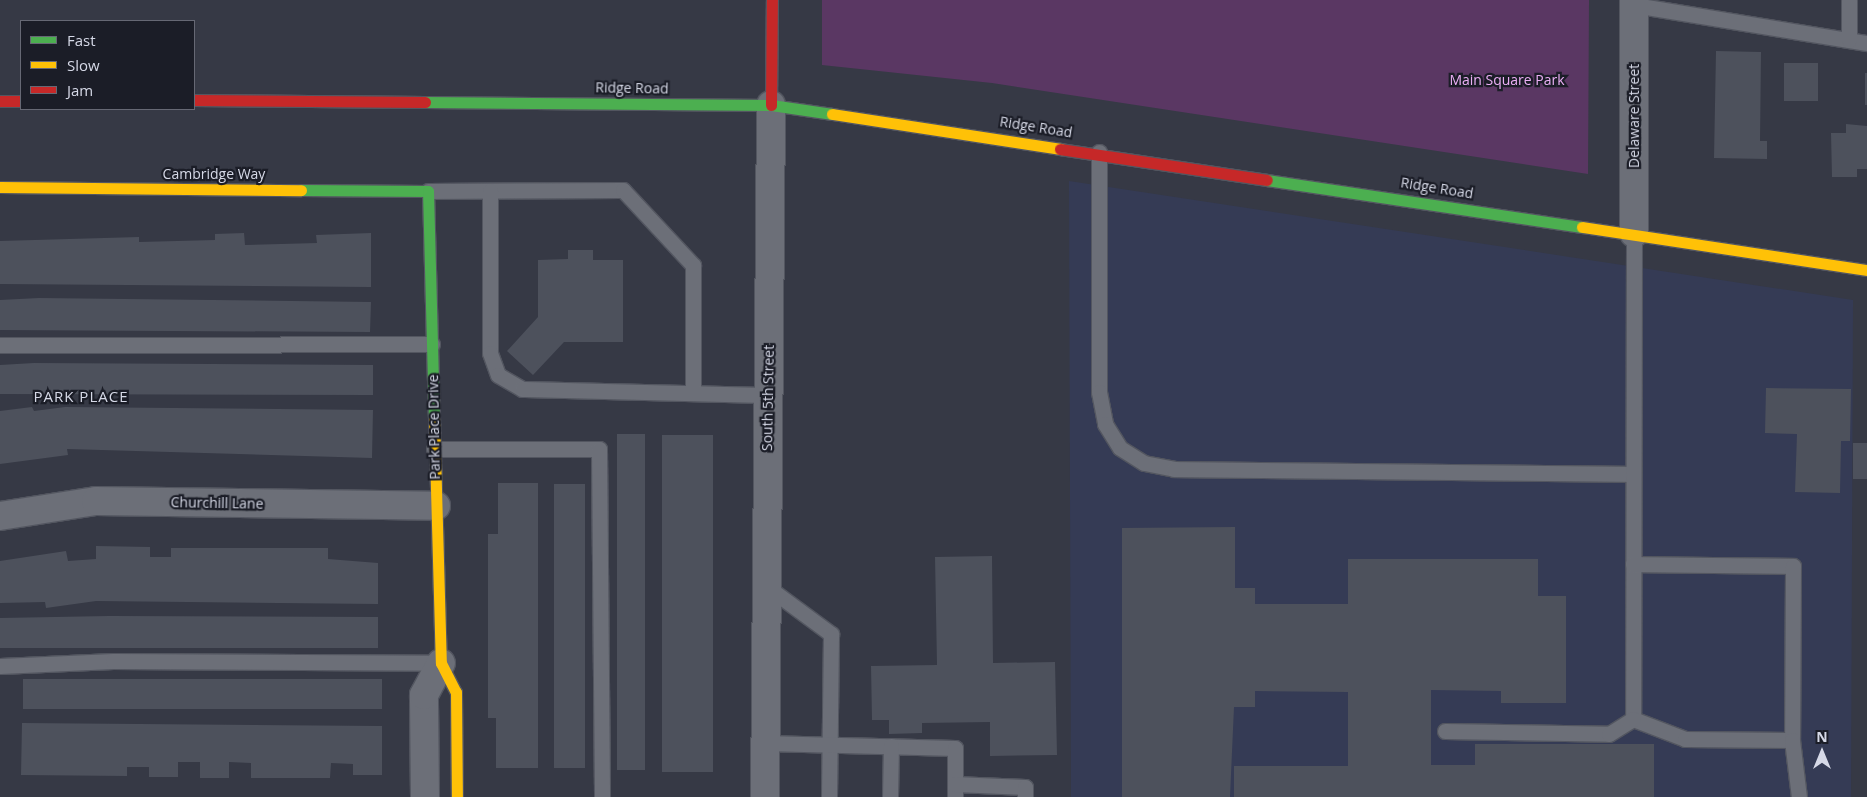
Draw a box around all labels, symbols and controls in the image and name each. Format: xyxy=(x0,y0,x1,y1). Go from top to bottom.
legend xyxy=(20,20,195,110)
text: Fast xyxy=(67,30,96,50)
text: Slow xyxy=(67,55,100,75)
street label: Delaware Street xyxy=(1626,64,1642,168)
park label: Main Square Park xyxy=(1449,72,1565,88)
street label: Ridge Road xyxy=(595,79,669,97)
text: Jam xyxy=(67,80,93,100)
street label: Ridge Road xyxy=(999,113,1073,141)
street label: Cambridge Way xyxy=(163,166,265,182)
street label: Ridge Road xyxy=(1400,174,1474,202)
street label: South 5th Street xyxy=(759,345,777,451)
street label: Park Place Drive xyxy=(425,374,443,480)
district label: PARK PLACE xyxy=(32,388,130,406)
street label: Churchill Lane xyxy=(170,494,264,512)
north arrow xyxy=(1797,727,1847,777)
text: N xyxy=(1816,727,1828,746)

